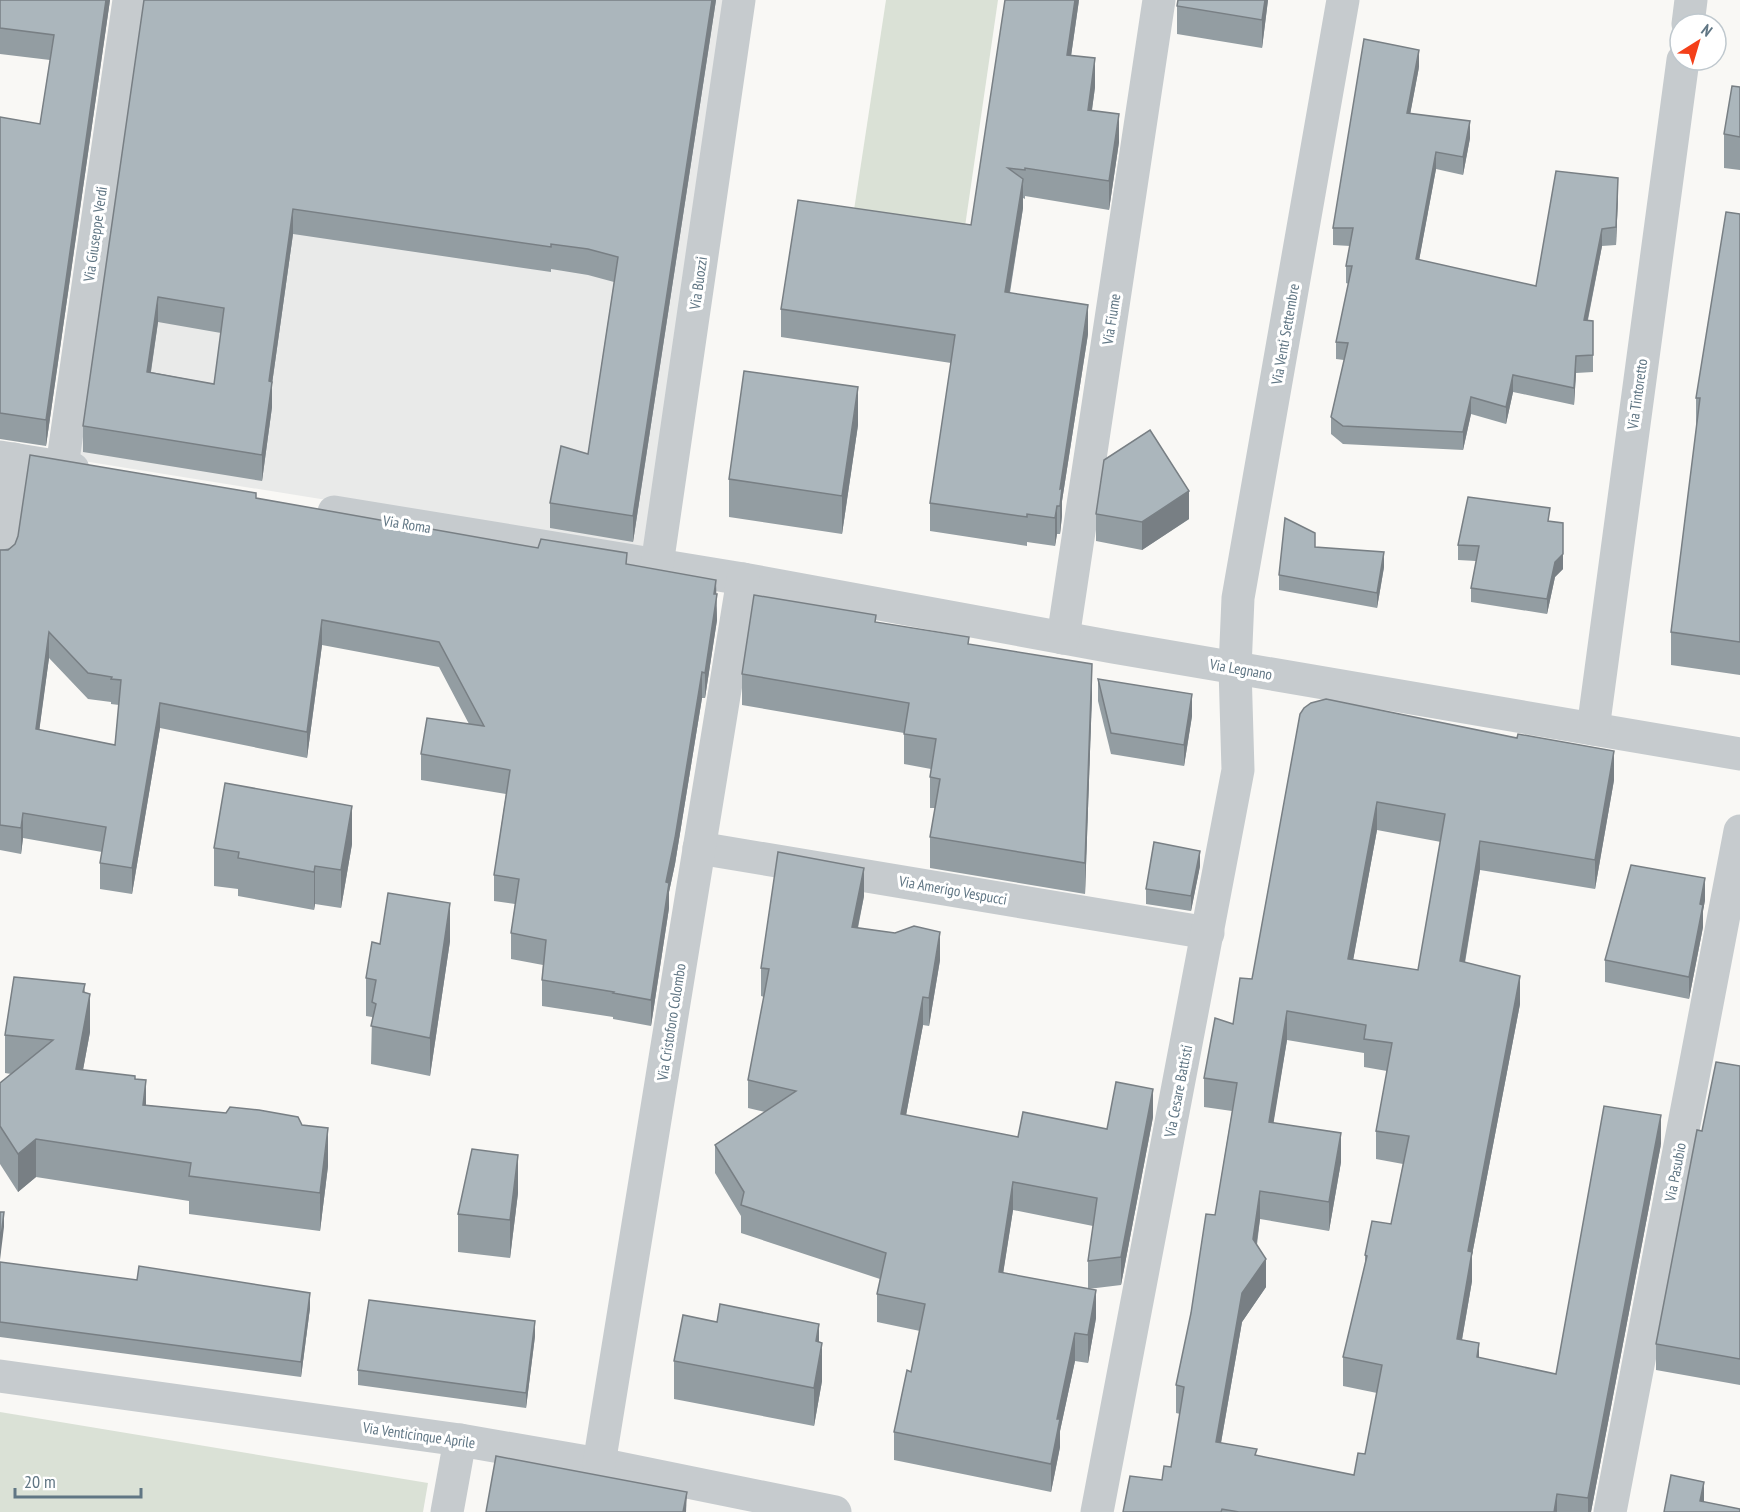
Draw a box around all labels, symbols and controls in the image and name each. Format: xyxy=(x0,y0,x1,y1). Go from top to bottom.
north arrow xyxy=(1668,12,1728,72)
text: N xyxy=(1698,19,1716,41)
street label: Via Giuseppe Verdi xyxy=(79,185,111,284)
street label: Via Buozzi xyxy=(685,255,711,312)
street label: Via Venti Settembre xyxy=(1267,282,1303,387)
street label: Via Fiume xyxy=(1097,292,1124,347)
street label: Via Tintoretto xyxy=(1623,358,1651,431)
street label: Via Roma xyxy=(381,511,432,537)
street label: Via Legnano xyxy=(1207,654,1274,684)
street label: Via Amerigo Vespucci xyxy=(897,871,1009,909)
street label: Via Cristoforo Colombo xyxy=(652,962,690,1083)
street label: Via Cesare Battisti xyxy=(1160,1043,1196,1140)
street label: Via Pasubio xyxy=(1660,1141,1690,1204)
street label: Via Venticinque Aprile xyxy=(361,1418,476,1452)
scale bar xyxy=(15,1461,141,1499)
text: 20 m xyxy=(24,1470,56,1493)

